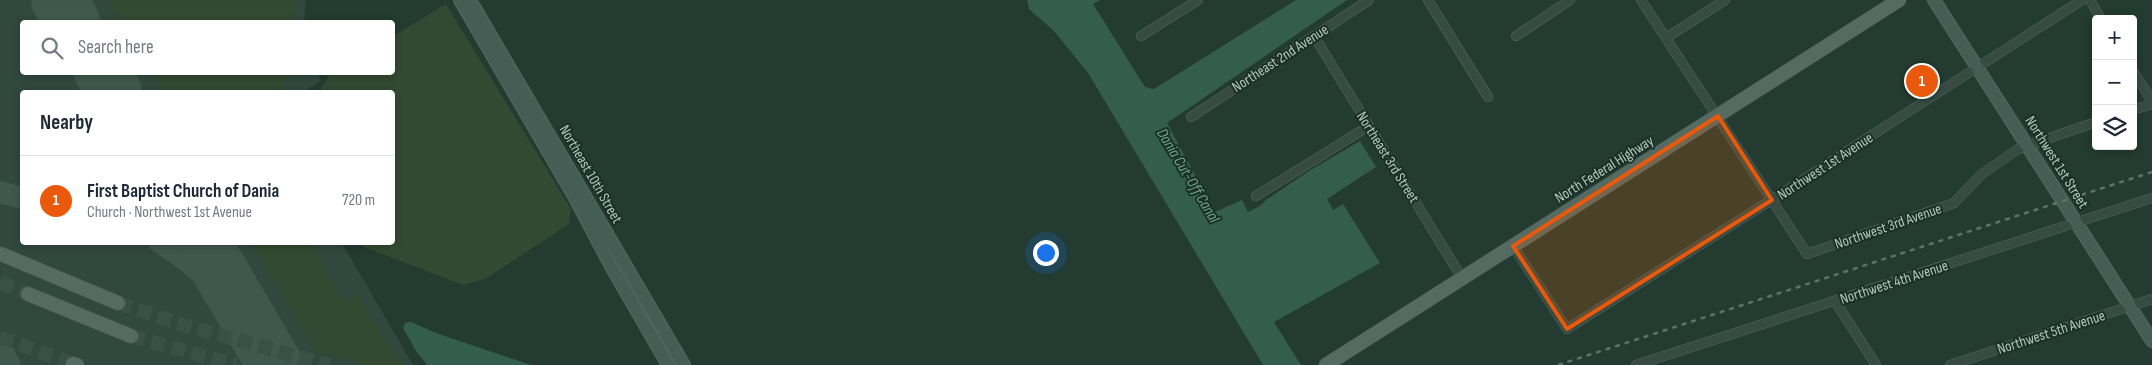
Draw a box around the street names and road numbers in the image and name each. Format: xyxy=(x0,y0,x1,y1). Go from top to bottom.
street label: Northeast 2nd Avenue xyxy=(1228,20,1332,97)
street label: Northeast 3rd Street xyxy=(1352,108,1423,207)
street label: Northwest 1st Street xyxy=(2021,113,2093,212)
street label: Northeast 10th Street xyxy=(555,122,627,227)
street label: Northwest 1st Avenue xyxy=(1774,128,1877,204)
street label: North Federal Highway xyxy=(1551,131,1657,207)
street label: Northwest 3rd Avenue xyxy=(1832,199,1944,254)
street label: Northwest 4th Avenue xyxy=(1838,256,1951,309)
street label: Northwest 5th Avenue xyxy=(1995,306,2107,359)

